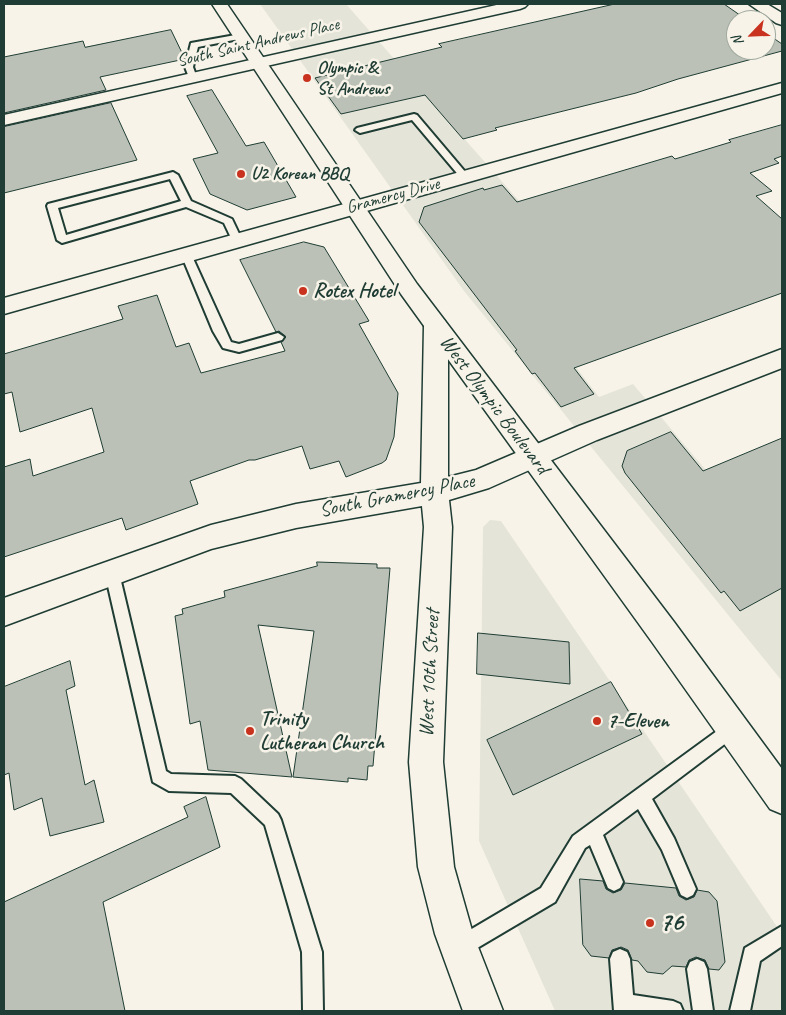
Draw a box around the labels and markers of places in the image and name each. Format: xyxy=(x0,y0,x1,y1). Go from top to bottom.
place label: Olympic & St Andrews xyxy=(317,57,389,100)
marker: Olympic & St Andrews xyxy=(301,72,313,84)
place label: U2 Korean BBQ xyxy=(251,163,348,185)
marker: U2 Korean BBQ xyxy=(235,168,247,180)
place label: Rotex Hotel xyxy=(313,278,395,304)
marker: Rotex Hotel xyxy=(297,285,309,297)
place label: Trinity Lutheran Church xyxy=(260,706,384,756)
place label: 7-Eleven xyxy=(607,708,669,734)
marker: 7-Eleven xyxy=(591,715,603,727)
marker: Trinity Lutheran Church xyxy=(244,725,256,737)
place label: 76 xyxy=(660,908,683,938)
marker: 76 xyxy=(644,917,656,929)

